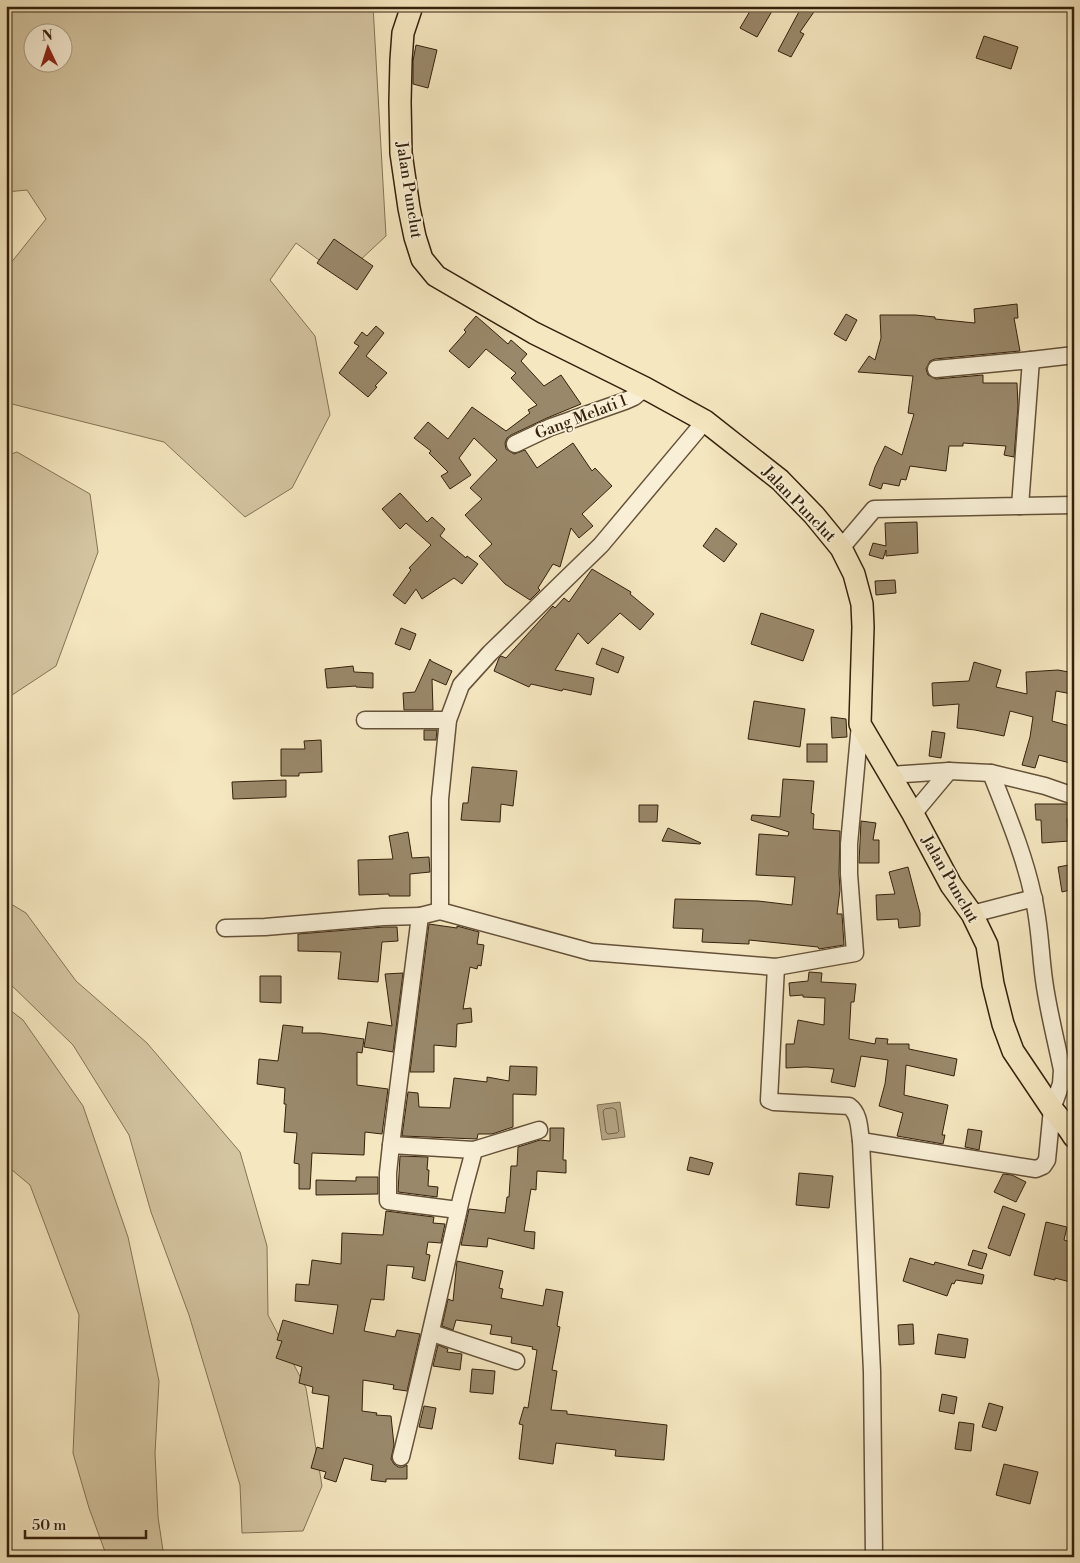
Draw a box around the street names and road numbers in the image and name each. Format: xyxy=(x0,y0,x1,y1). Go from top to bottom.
street label: Jalan Punclut xyxy=(391,139,427,240)
street label: Gang Melati 1 xyxy=(532,390,630,444)
street label: Jalan Punclut xyxy=(757,461,840,546)
street label: Jalan Punclut xyxy=(916,831,983,927)

